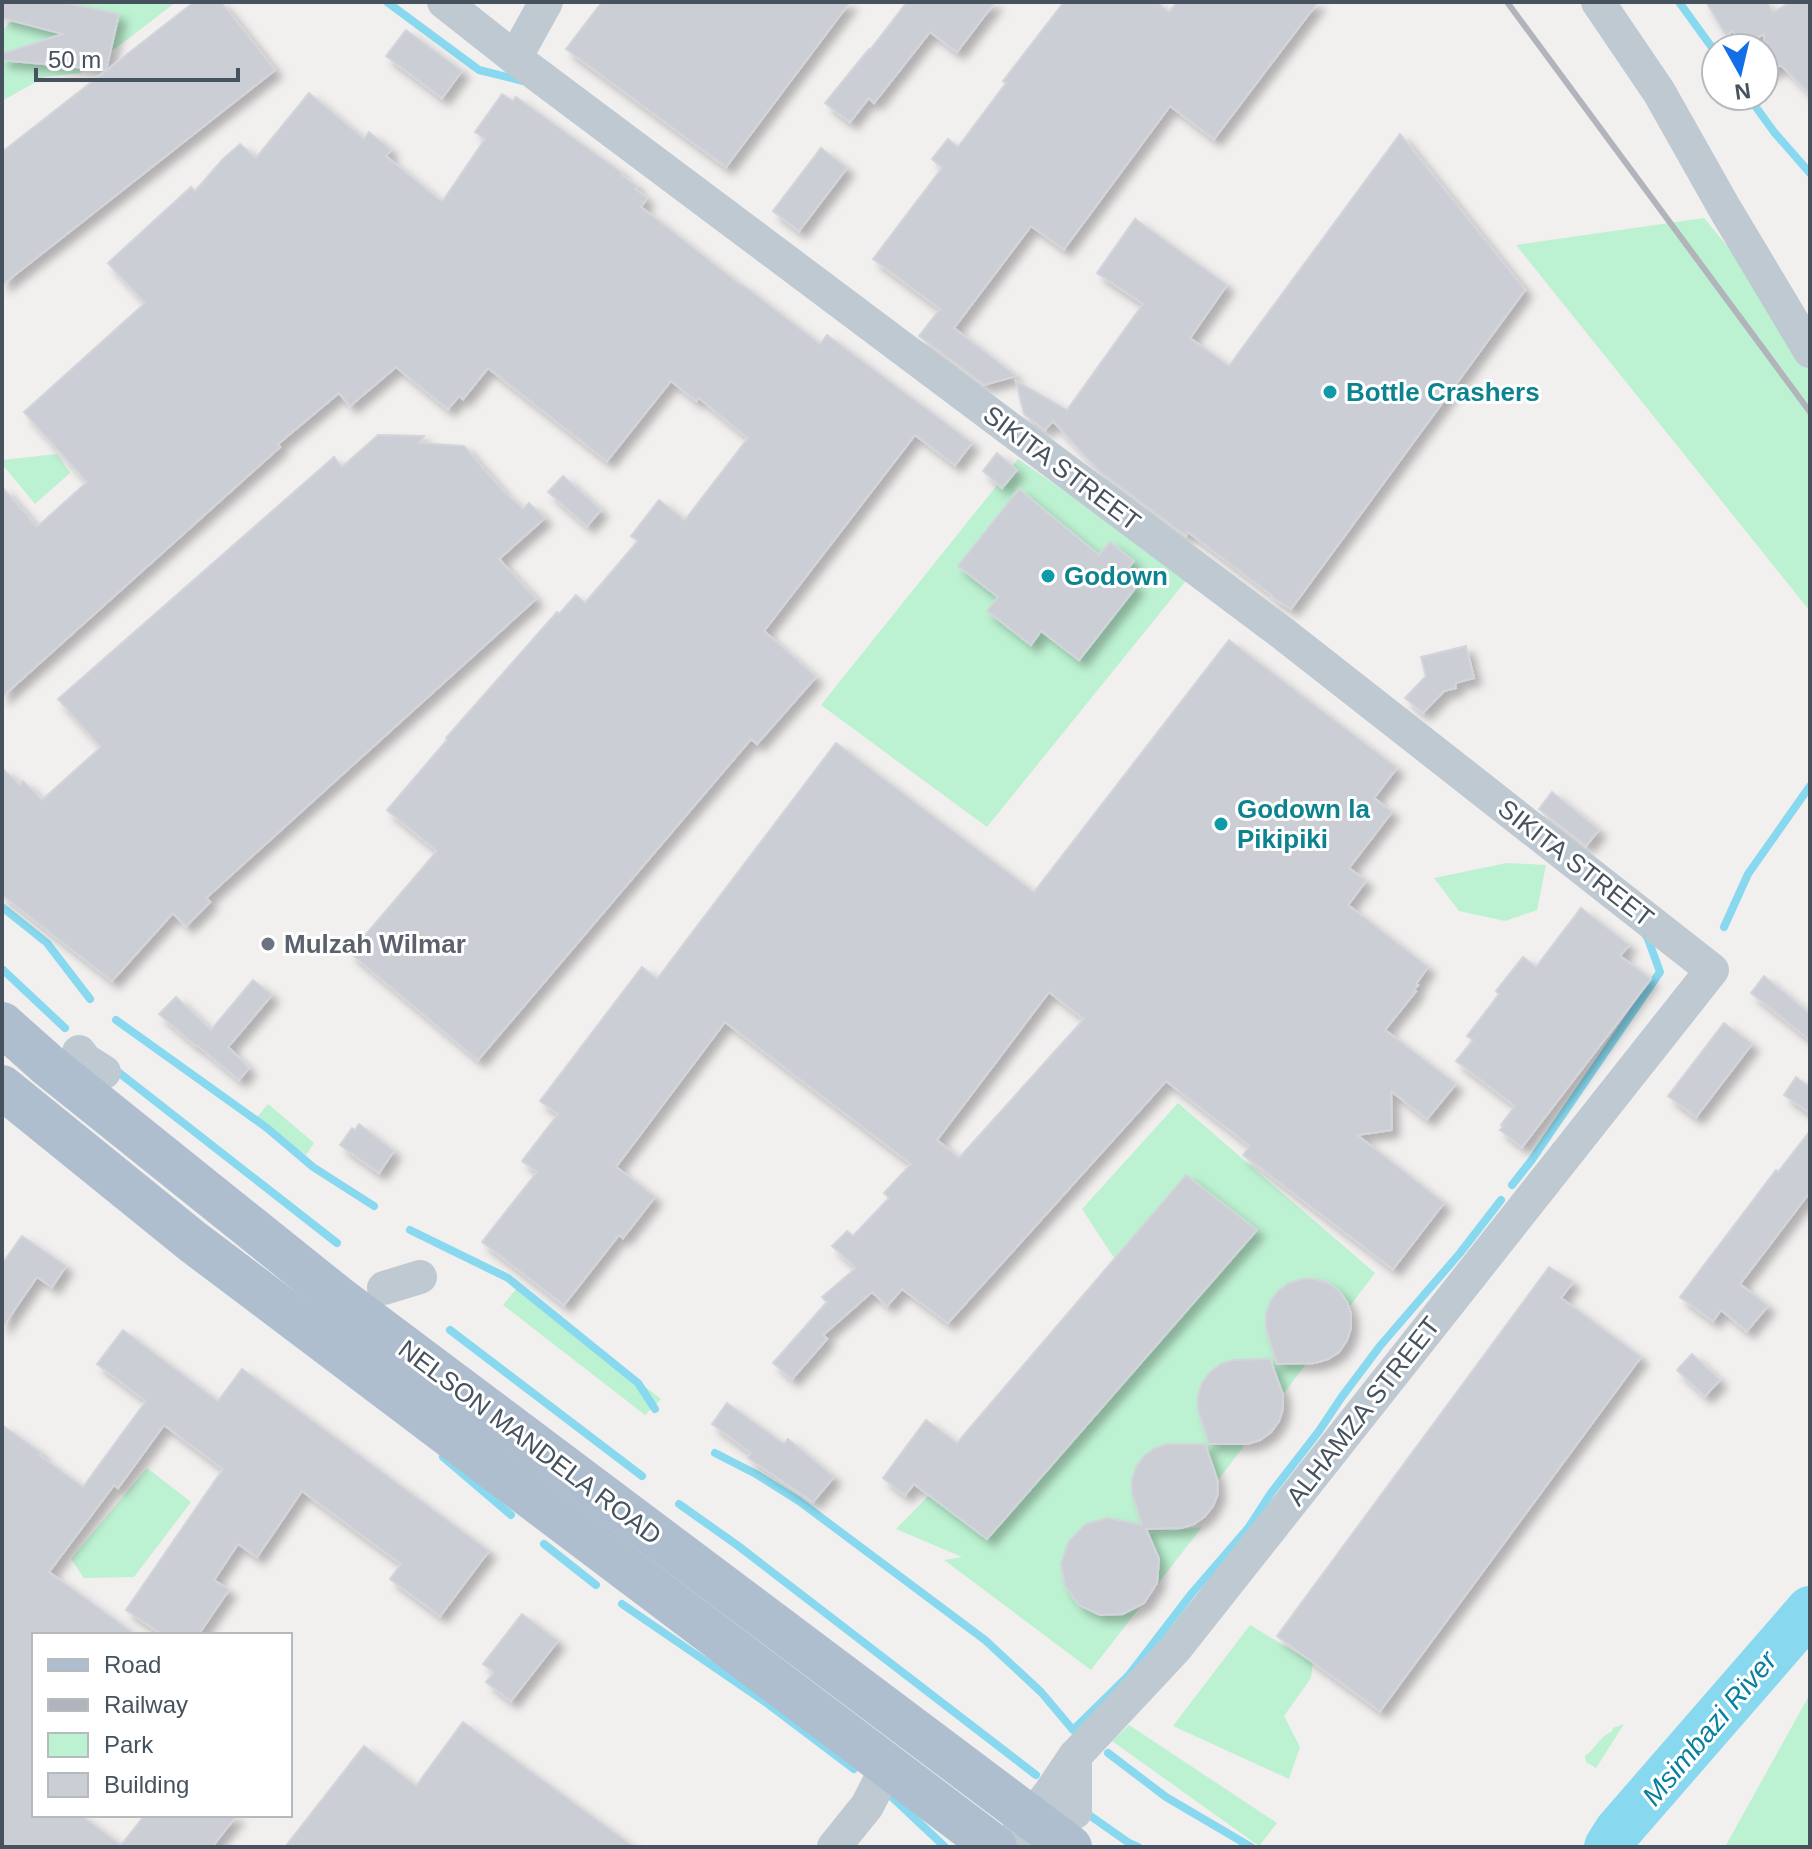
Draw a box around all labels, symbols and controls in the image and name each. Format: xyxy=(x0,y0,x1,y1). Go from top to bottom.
scale bar xyxy=(36,32,238,82)
north arrow xyxy=(1700,32,1780,112)
text: 50 m xyxy=(48,46,101,73)
text: N xyxy=(1733,78,1752,105)
place label: Bottle Crashers xyxy=(1346,377,1540,407)
marker: Bottle Crashers xyxy=(1321,383,1339,401)
street label: SIKITA STREET xyxy=(978,399,1147,537)
place label: Godown xyxy=(1064,561,1168,591)
marker: Godown xyxy=(1039,567,1057,585)
street label: SIKITA STREET xyxy=(1492,793,1660,933)
place label: Godown la Pikipiki xyxy=(1237,794,1370,854)
marker: Godown la Pikipiki xyxy=(1212,815,1230,833)
place label: Mulzah Wilmar xyxy=(284,929,466,959)
marker: Mulzah Wilmar xyxy=(259,935,277,953)
street label: ALHAMZA STREET xyxy=(1280,1311,1446,1511)
street label: NELSON MANDELA ROAD xyxy=(393,1334,667,1550)
legend xyxy=(32,1633,292,1817)
water label: Msimbazi River xyxy=(1636,1644,1784,1812)
text: Road xyxy=(104,1651,161,1678)
text: Railway xyxy=(104,1691,188,1718)
text: Park xyxy=(104,1731,154,1758)
text: Building xyxy=(104,1771,189,1798)

